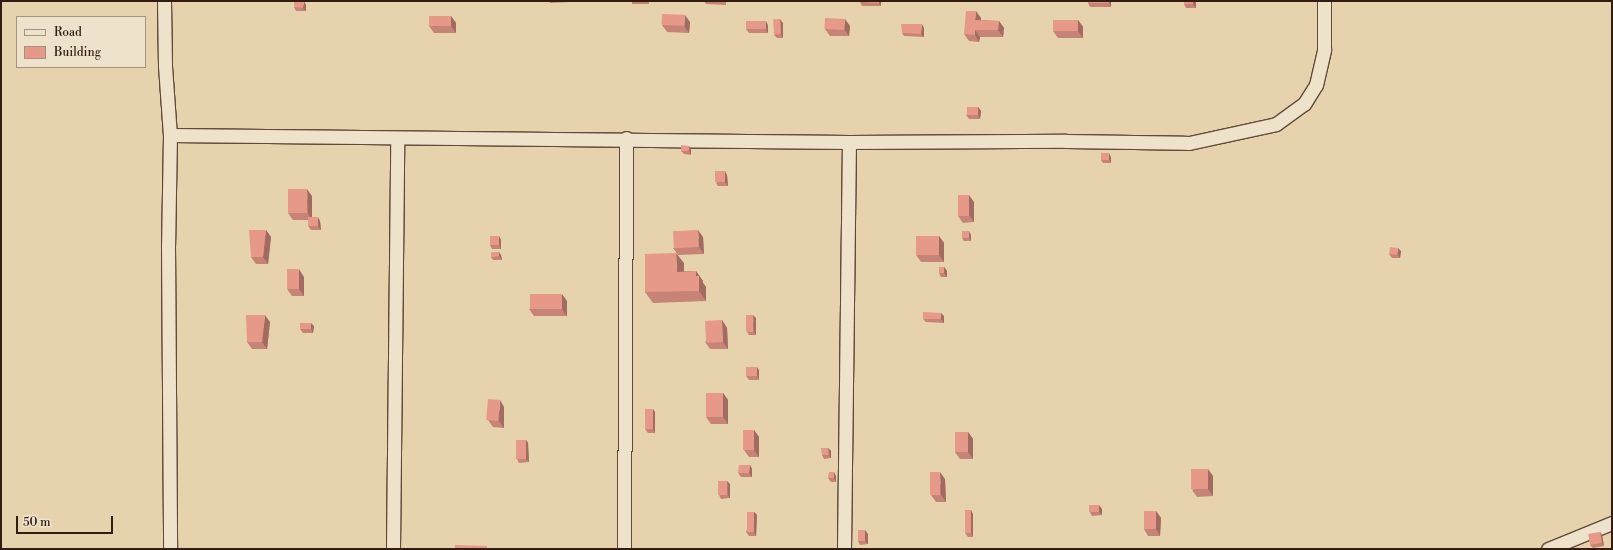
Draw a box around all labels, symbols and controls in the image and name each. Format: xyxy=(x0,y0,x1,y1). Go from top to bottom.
legend xyxy=(16,16,146,68)
text: Road xyxy=(54,25,82,40)
text: Building xyxy=(54,45,101,60)
scale bar xyxy=(18,508,115,534)
text: 50 m xyxy=(23,515,51,530)

